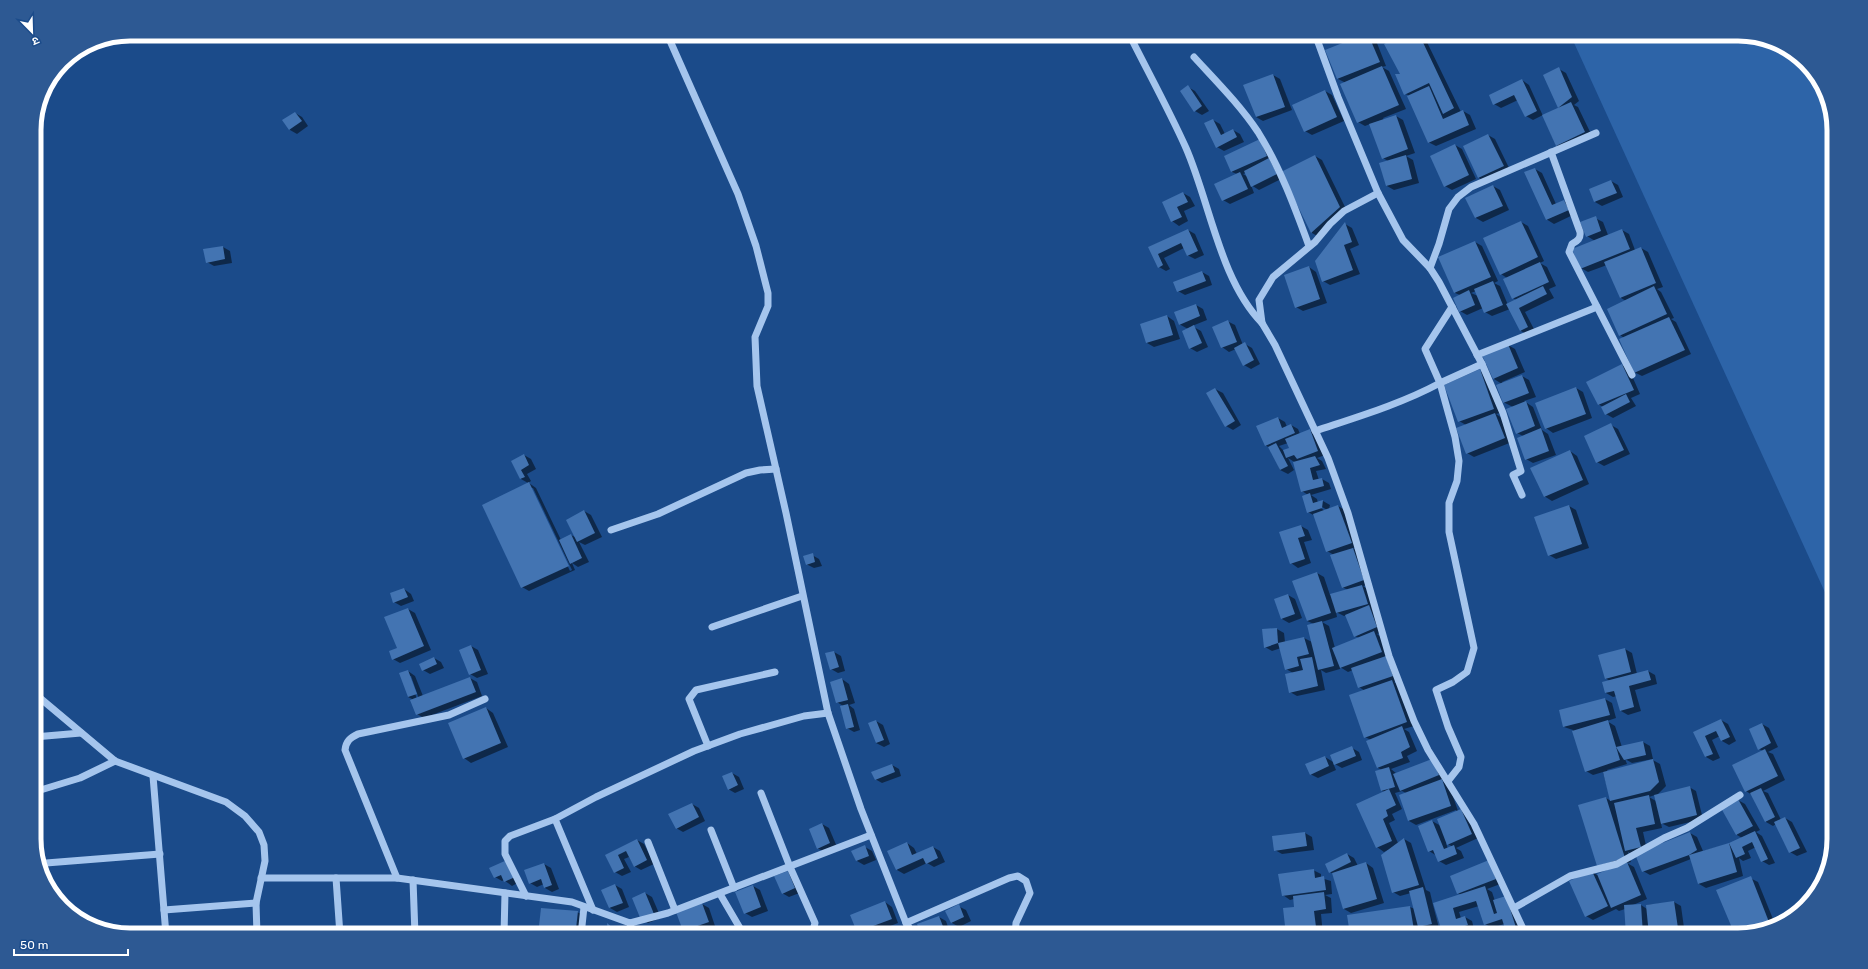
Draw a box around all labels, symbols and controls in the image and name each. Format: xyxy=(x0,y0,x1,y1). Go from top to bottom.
north arrow xyxy=(12,12,52,52)
text: उ xyxy=(30,34,41,48)
scale bar xyxy=(14,931,128,957)
text: 50 m xyxy=(20,938,48,952)

